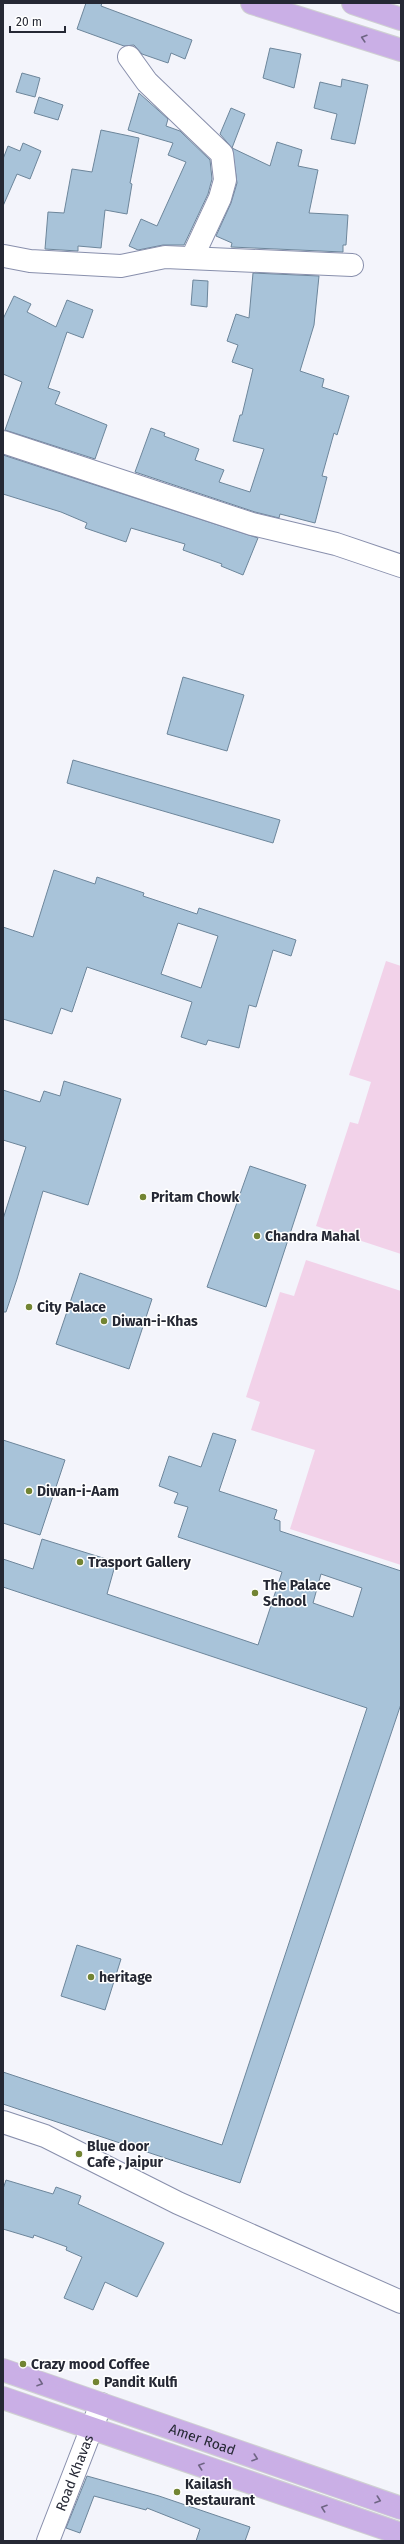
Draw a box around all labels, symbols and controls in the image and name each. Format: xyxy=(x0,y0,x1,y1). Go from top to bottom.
scale bar xyxy=(10,8,65,34)
text: 20 m xyxy=(16,15,42,29)
one-way arrow xyxy=(360,34,367,43)
place label: Pritam Chowk xyxy=(151,1189,239,1206)
marker: Pritam Chowk xyxy=(138,1192,148,1202)
place label: Chandra Mahal xyxy=(265,1228,361,1245)
marker: Chandra Mahal xyxy=(252,1231,262,1241)
place label: City Palace xyxy=(37,1299,106,1316)
marker: City Palace xyxy=(24,1302,34,1312)
place label: Diwan-i-Khas xyxy=(112,1313,198,1330)
marker: Diwan-i-Khas xyxy=(99,1316,109,1326)
place label: Diwan-i-Aam xyxy=(37,1483,119,1500)
marker: Diwan-i-Aam xyxy=(24,1486,34,1496)
place label: Trasport Gallery xyxy=(88,1554,192,1571)
marker: Trasport Gallery xyxy=(75,1557,85,1567)
place label: The Palace School xyxy=(263,1577,331,1610)
marker: The Palace School xyxy=(250,1588,260,1598)
place label: heritage xyxy=(99,1969,153,1986)
marker: heritage xyxy=(86,1972,96,1982)
place label: Blue door Cafe , Jaipur xyxy=(87,2138,164,2171)
marker: Blue door Cafe , Jaipur xyxy=(74,2149,84,2159)
place label: Crazy mood Coffee xyxy=(31,2356,150,2373)
marker: Crazy mood Coffee xyxy=(18,2359,28,2369)
place label: Pandit Kulfi xyxy=(104,2374,178,2391)
marker: Pandit Kulfi xyxy=(91,2377,101,2387)
one-way arrow xyxy=(36,2378,43,2387)
street label: Amer Road xyxy=(167,2420,238,2458)
street label: Road Khavas xyxy=(52,2432,97,2514)
one-way arrow xyxy=(251,2453,258,2462)
one-way arrow xyxy=(198,2462,205,2471)
place label: Kailash Restaurant xyxy=(185,2476,256,2509)
marker: Kailash Restaurant xyxy=(172,2487,182,2497)
one-way arrow xyxy=(374,2496,381,2504)
one-way arrow xyxy=(321,2504,328,2512)

